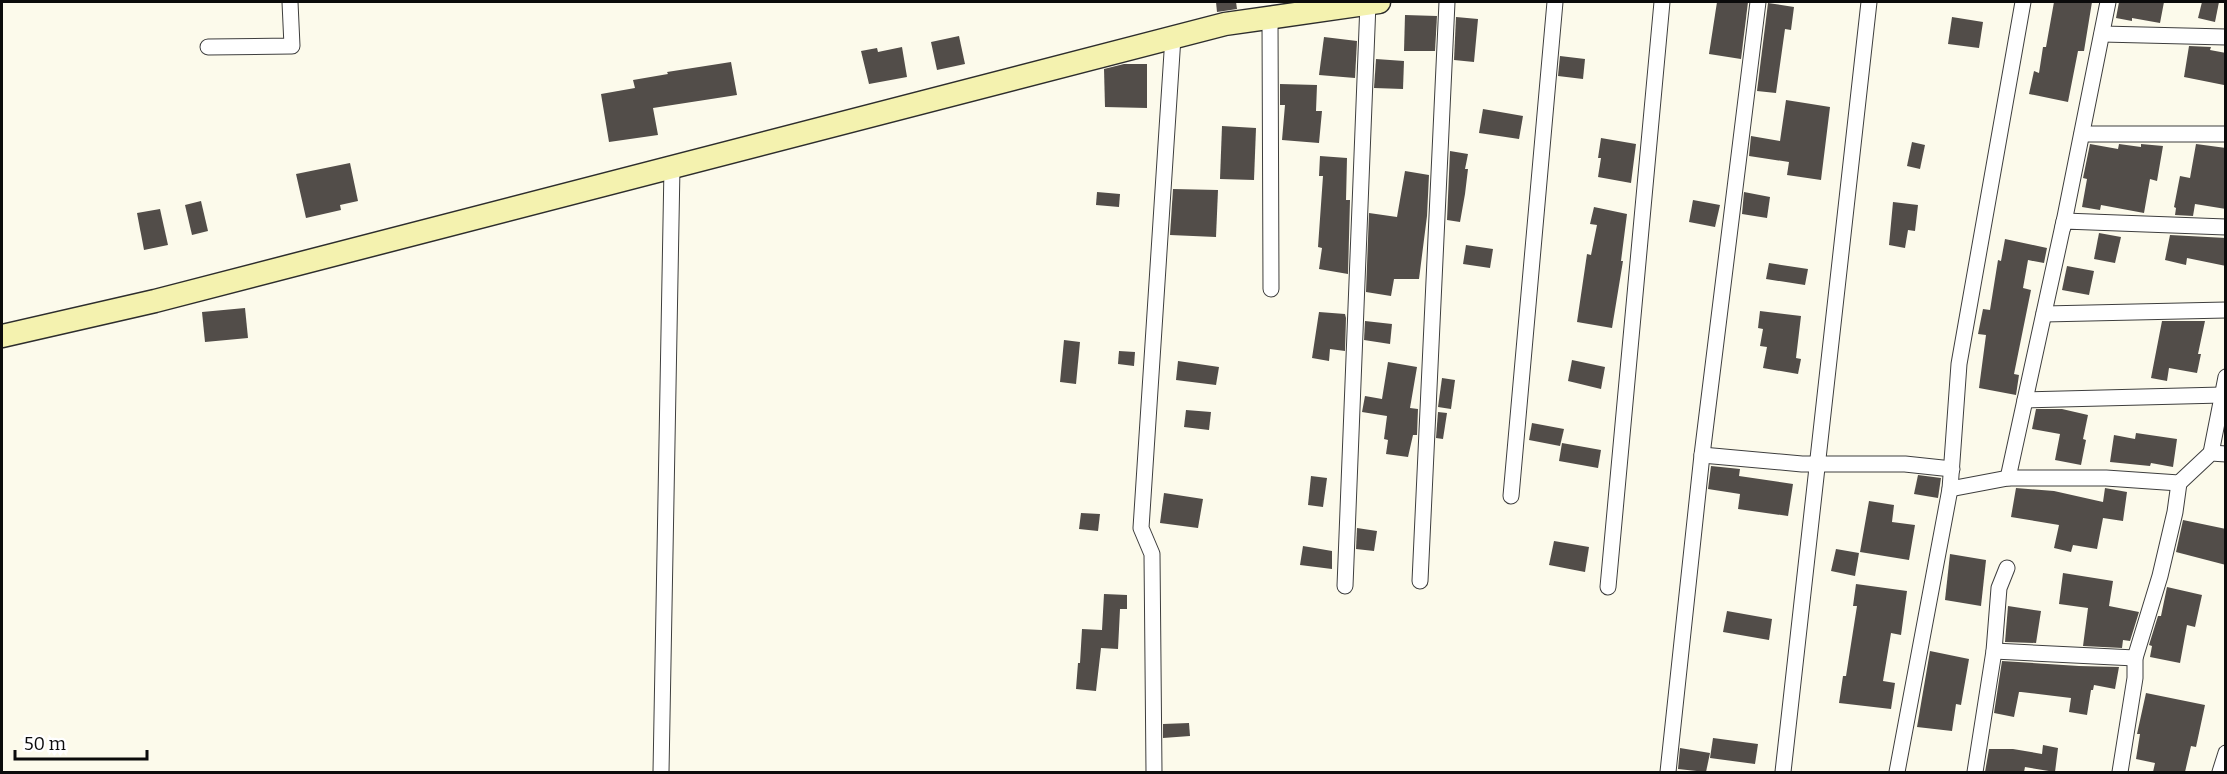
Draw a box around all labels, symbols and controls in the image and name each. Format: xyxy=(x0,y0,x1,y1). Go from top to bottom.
scale bar xyxy=(15,723,147,761)
text: 50 m xyxy=(24,733,66,755)

